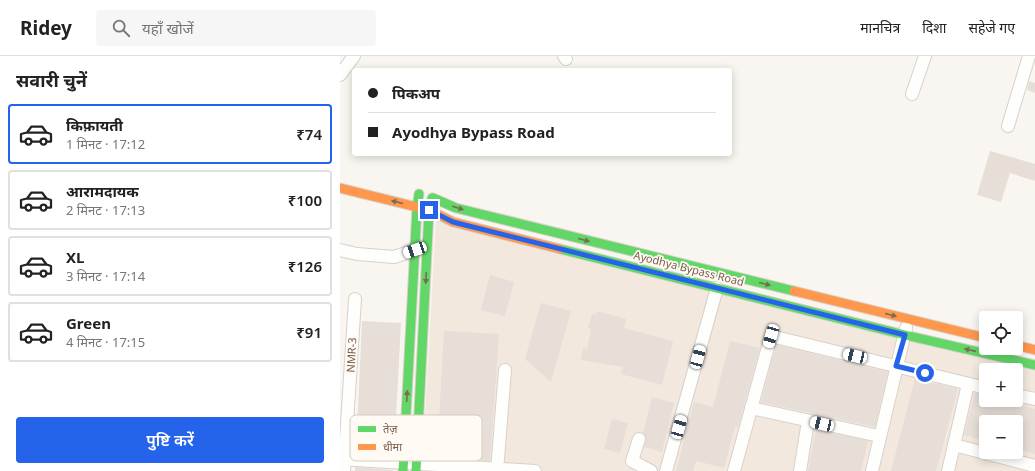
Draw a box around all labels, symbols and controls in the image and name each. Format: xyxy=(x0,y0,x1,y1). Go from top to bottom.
search box xyxy=(96,10,376,46)
text: Ridey xyxy=(20,15,72,41)
icon: search xyxy=(110,17,132,39)
text: यहाँ खोजें xyxy=(142,18,194,38)
text: मानचित्र xyxy=(860,18,900,37)
text: दिशा xyxy=(922,18,946,37)
text: सहेजे गए xyxy=(968,18,1015,37)
text: सवारी चुनें xyxy=(16,68,87,92)
text: पिकअप xyxy=(392,83,440,103)
text: किफ़ायती xyxy=(66,115,123,135)
icon: car xyxy=(18,116,54,152)
text: Ayodhya Bypass Road xyxy=(392,122,555,142)
text: ₹74 xyxy=(296,124,322,144)
text: 1 मिनट · 17:12 xyxy=(66,135,145,153)
text: आरामदायक xyxy=(66,181,139,201)
icon: car xyxy=(18,182,54,218)
text: ₹100 xyxy=(288,190,322,210)
one-way arrow xyxy=(391,199,403,205)
text: 2 मिनट · 17:13 xyxy=(66,201,145,219)
route end xyxy=(420,201,438,219)
one-way arrow xyxy=(452,205,464,211)
one-way arrow xyxy=(578,237,590,243)
car xyxy=(402,240,428,260)
text: XL xyxy=(66,247,84,267)
street label: Ayodhya Bypass Road xyxy=(632,247,746,289)
icon: car xyxy=(18,248,54,284)
text: ₹126 xyxy=(288,256,322,276)
text: 3 मिनट · 17:14 xyxy=(66,267,145,285)
one-way arrow xyxy=(423,272,430,284)
one-way arrow xyxy=(759,281,771,287)
map controls xyxy=(979,311,1023,459)
button: locate xyxy=(979,311,1023,355)
one-way arrow xyxy=(885,312,897,318)
text: Green xyxy=(66,313,111,333)
icon: car xyxy=(18,314,54,350)
text: ₹91 xyxy=(296,322,322,342)
car xyxy=(762,323,780,349)
text: 4 मिनट · 17:15 xyxy=(66,333,145,351)
street label: NMR-3 xyxy=(343,337,359,373)
car xyxy=(689,344,707,370)
one-way arrow xyxy=(964,346,976,352)
car xyxy=(842,347,868,365)
button: + xyxy=(979,363,1023,407)
route start xyxy=(916,364,934,382)
one-way arrow xyxy=(404,390,411,402)
car xyxy=(670,414,688,440)
legend xyxy=(350,415,482,461)
car xyxy=(809,415,835,433)
button: − xyxy=(979,415,1023,459)
button: पुष्टि करें xyxy=(16,417,324,463)
text: तेज़ xyxy=(383,421,398,436)
text: धीमा xyxy=(383,439,402,454)

